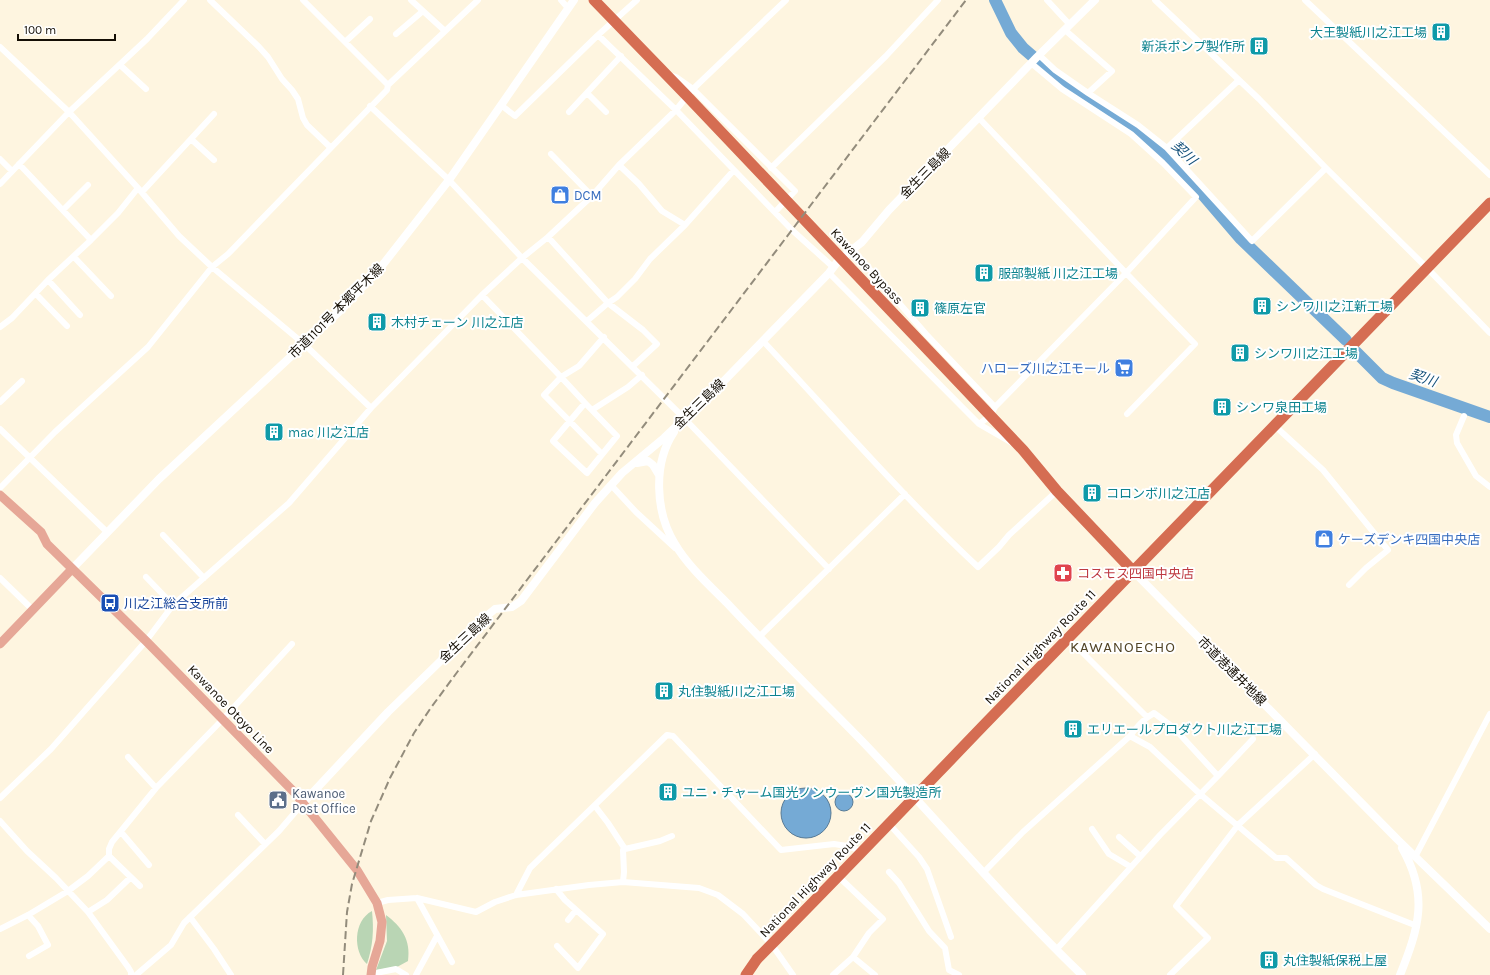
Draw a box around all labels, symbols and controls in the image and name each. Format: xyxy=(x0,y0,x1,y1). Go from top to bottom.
scale bar xyxy=(18,16,115,42)
building icon: 大王製紙川之江工場 xyxy=(1430,21,1452,43)
text: 100 m xyxy=(24,23,56,37)
place label: 大王製紙川之江工場 xyxy=(1310,25,1427,40)
building icon: 新浜ポンプ製作所 xyxy=(1248,35,1270,57)
place label: 新浜ポンプ製作所 xyxy=(1141,39,1245,54)
water label: 契川 xyxy=(1168,137,1201,170)
street label: 金生三島線 xyxy=(897,145,953,201)
shop icon: DCM xyxy=(549,184,571,206)
place label: DCM xyxy=(574,188,602,203)
street label: Kawanoe Bypass xyxy=(828,225,906,307)
street label: 市道1101号 本郷平木線 xyxy=(286,261,386,361)
building icon: 服部製紙 川之江工場 xyxy=(973,262,995,284)
place label: 服部製紙 川之江工場 xyxy=(998,266,1118,281)
building icon: シンワ川之江新工場 xyxy=(1251,295,1273,317)
building icon: 篠原左官 xyxy=(909,297,931,319)
place label: シンワ川之江新工場 xyxy=(1276,299,1393,314)
place label: 篠原左官 xyxy=(934,301,986,316)
building icon: 木村チェーン 川之江店 xyxy=(366,311,388,333)
place label: 木村チェーン 川之江店 xyxy=(391,315,523,330)
building icon: シンワ川之江工場 xyxy=(1229,342,1251,364)
place label: シンワ川之江工場 xyxy=(1254,346,1358,361)
supermarket icon: ハローズ川之江モール xyxy=(1113,357,1135,379)
place label: ハローズ川之江モール xyxy=(981,361,1110,376)
water label: 契川 xyxy=(1407,365,1441,391)
street label: 金生三島線 xyxy=(670,376,728,432)
building icon: シンワ泉田工場 xyxy=(1211,396,1233,418)
place label: シンワ泉田工場 xyxy=(1236,400,1327,415)
building icon: mac 川之江店 xyxy=(263,421,285,443)
place label: mac 川之江店 xyxy=(288,425,369,440)
building icon: コロンボ川之江店 xyxy=(1081,482,1103,504)
place label: コロンボ川之江店 xyxy=(1106,486,1210,501)
shop icon: ケーズデンキ四国中央店 xyxy=(1313,528,1335,550)
place label: ケーズデンキ四国中央店 xyxy=(1338,532,1480,547)
pharmacy icon: コスモス四国中央店 xyxy=(1052,562,1074,584)
place label: コスモス四国中央店 xyxy=(1077,566,1194,581)
street label: National Highway Route 11 xyxy=(981,587,1099,707)
bus stop icon: 川之江総合支所前 xyxy=(99,592,121,614)
place label: 川之江総合支所前 xyxy=(124,596,228,611)
street label: 金生三島線 xyxy=(436,610,494,666)
street label: 市道港通井地線 xyxy=(1195,634,1269,708)
district label: KAWANOECHO xyxy=(1070,638,1176,656)
street label: Kawanoe Otoyo Line xyxy=(185,662,277,757)
building icon: 丸住製紙川之江工場 xyxy=(653,680,675,702)
place label: 丸住製紙川之江工場 xyxy=(678,684,795,699)
building icon: エリエールプロダクト川之江工場 xyxy=(1062,718,1084,740)
place label: エリエールプロダクト川之江工場 xyxy=(1087,722,1282,737)
building icon: ユニ・チャーム国光ノンウーヴン国光製造所 xyxy=(657,781,679,803)
place label: ユニ・チャーム国光ノンウーヴン国光製造所 xyxy=(682,785,941,800)
place label: Kawanoe Post Office xyxy=(292,786,356,816)
public building icon: Kawanoe Post Office xyxy=(267,789,289,811)
street label: National Highway Route 11 xyxy=(756,820,874,940)
building icon: 丸住製紙保税上屋 xyxy=(1258,949,1280,971)
place label: 丸住製紙保税上屋 xyxy=(1283,953,1387,968)

